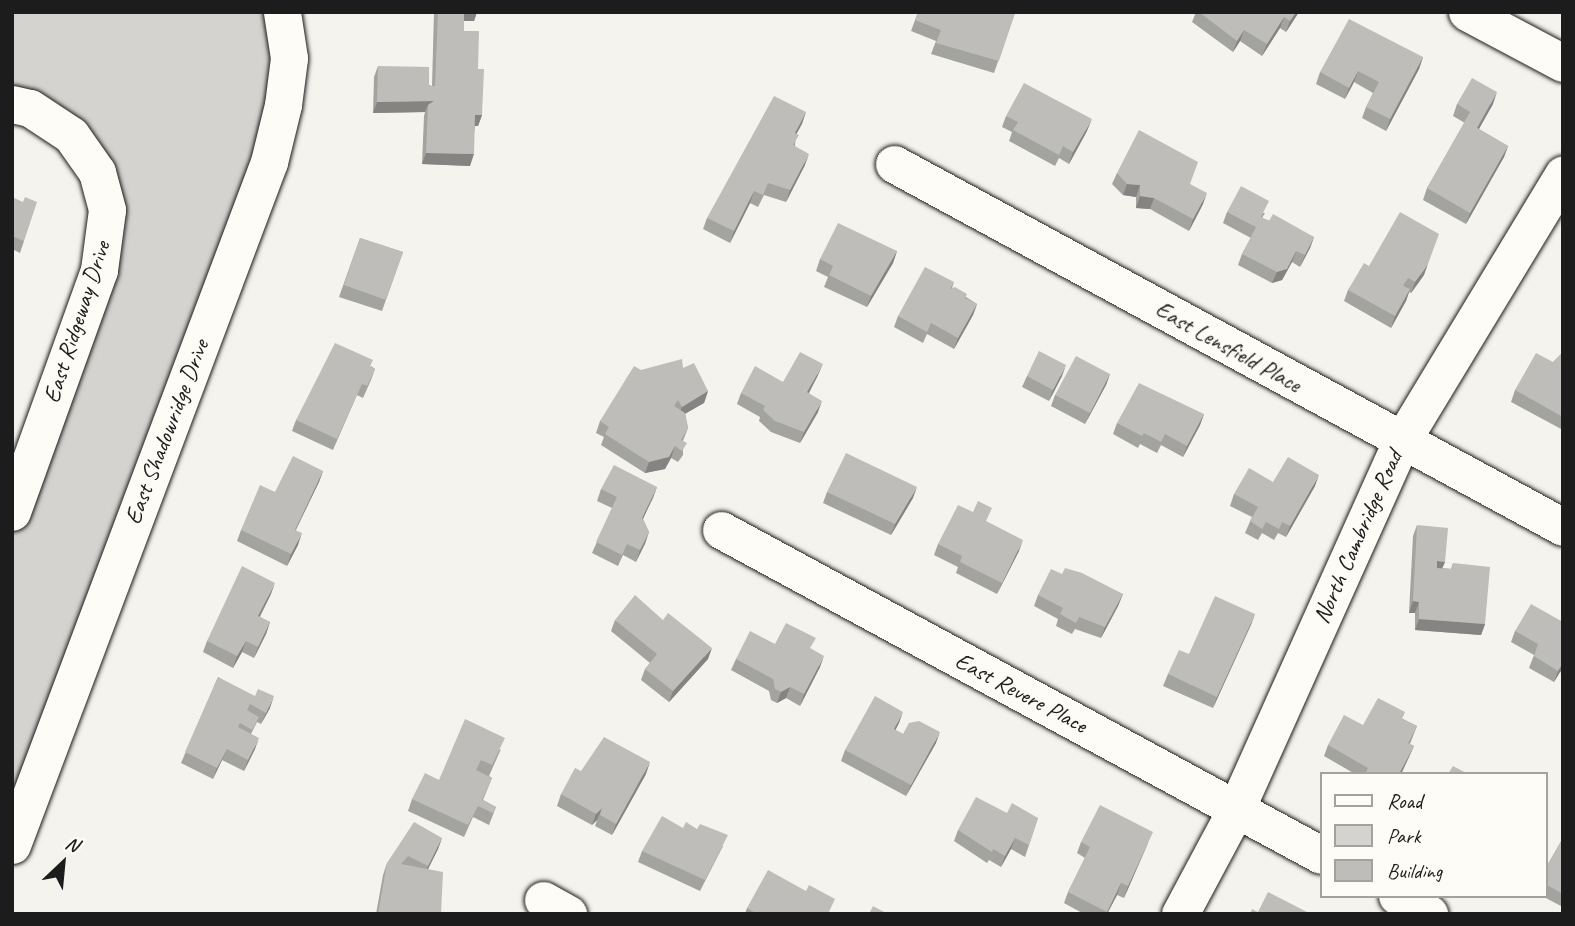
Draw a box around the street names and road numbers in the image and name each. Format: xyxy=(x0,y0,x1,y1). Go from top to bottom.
street label: East Ridgeway Drive xyxy=(37,238,117,406)
street label: East Lensfield Place xyxy=(1150,295,1306,399)
street label: East Shadowridge Drive xyxy=(118,335,216,529)
street label: North Cambridge Road xyxy=(1307,446,1409,628)
street label: East Revere Place xyxy=(950,646,1092,740)

